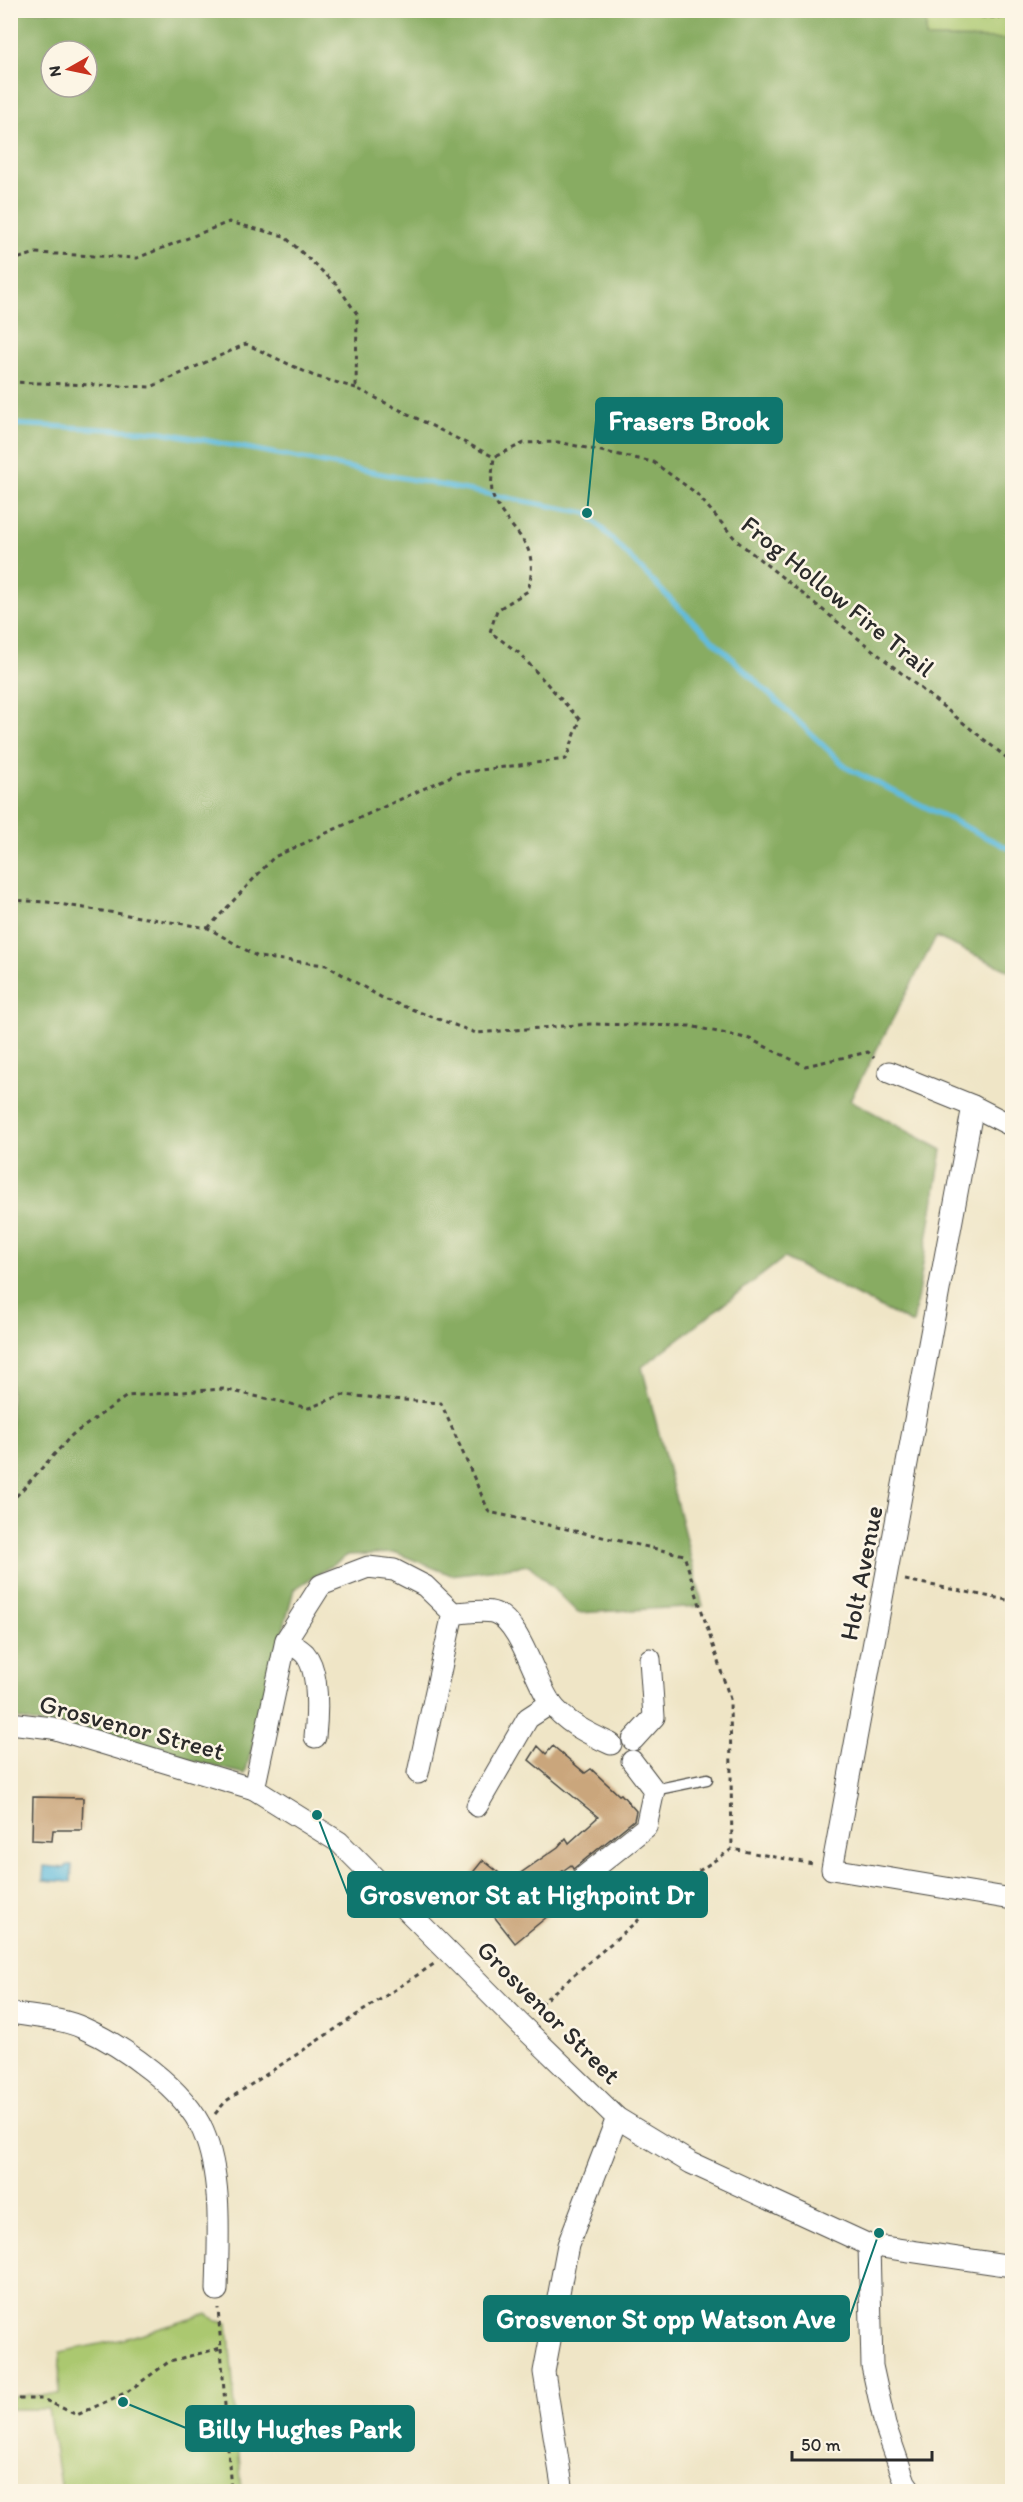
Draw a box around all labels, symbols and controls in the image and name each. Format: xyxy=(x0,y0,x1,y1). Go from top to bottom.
north arrow xyxy=(39,39,99,99)
text: N xyxy=(44,64,65,78)
callout: Frasers Brook xyxy=(596,398,782,443)
text: Frasers Brook xyxy=(608,404,771,437)
street label: Frog Hollow Fire Trail xyxy=(735,508,941,684)
street label: Holt Avenue xyxy=(832,1503,890,1643)
street label: Grosvenor Street xyxy=(36,1687,228,1767)
callout: Grosvenor St at Highpoint Dr xyxy=(348,1872,707,1917)
text: Grosvenor St at Highpoint Dr xyxy=(359,1878,696,1911)
street label: Grosvenor Street xyxy=(470,1933,628,2091)
callout: Grosvenor St opp Watson Ave xyxy=(484,2296,849,2341)
text: Grosvenor St opp Watson Ave xyxy=(496,2302,836,2335)
callout: Billy Hughes Park xyxy=(186,2406,414,2451)
text: Billy Hughes Park xyxy=(198,2412,402,2445)
scale bar xyxy=(792,2424,932,2462)
text: 50 m xyxy=(801,2434,841,2456)

